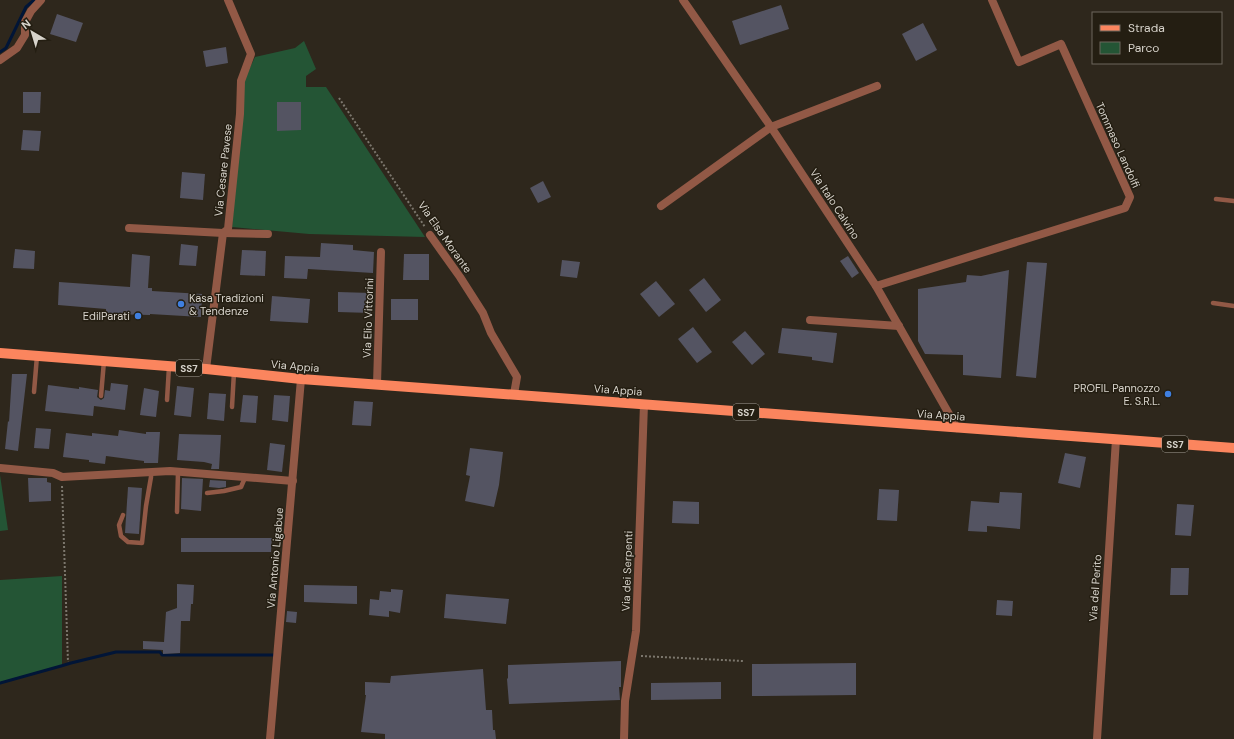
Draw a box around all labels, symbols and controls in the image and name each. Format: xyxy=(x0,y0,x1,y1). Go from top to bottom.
north arrow xyxy=(12,12,52,52)
legend xyxy=(1092,12,1222,64)
text: N xyxy=(18,16,33,32)
text: Strada xyxy=(1128,20,1165,36)
text: Parco xyxy=(1128,40,1159,56)
street label: Tommaso Landolfi xyxy=(1093,100,1143,190)
street label: Via Cesare Pavese xyxy=(211,123,235,217)
street label: Via Italo Calvino xyxy=(807,166,863,242)
street label: Via Elsa Morante xyxy=(415,198,475,276)
street label: Via Elio Vittorini xyxy=(360,278,376,358)
place label: Kasa Tradizioni & Tendenze xyxy=(189,291,264,318)
marker: Kasa Tradizioni & Tendenze xyxy=(176,299,186,309)
place label: EdilParati xyxy=(83,309,130,323)
marker: EdilParati xyxy=(133,311,143,321)
street label: Via Appia xyxy=(270,357,320,375)
road number: SS7 xyxy=(176,360,202,376)
street label: Via Appia xyxy=(593,381,643,399)
place label: PROFIL Pannozzo E. S.R.L. xyxy=(1074,381,1160,408)
marker: PROFIL Pannozzo E. S.R.L. xyxy=(1163,389,1173,399)
road number: SS7 xyxy=(733,404,759,420)
street label: Via Appia xyxy=(916,406,966,424)
road number: SS7 xyxy=(1162,436,1188,452)
street label: Via Antonio Ligabue xyxy=(264,507,286,609)
street label: Via dei Serpenti xyxy=(619,530,635,612)
street label: Via del Perito xyxy=(1086,554,1104,622)

